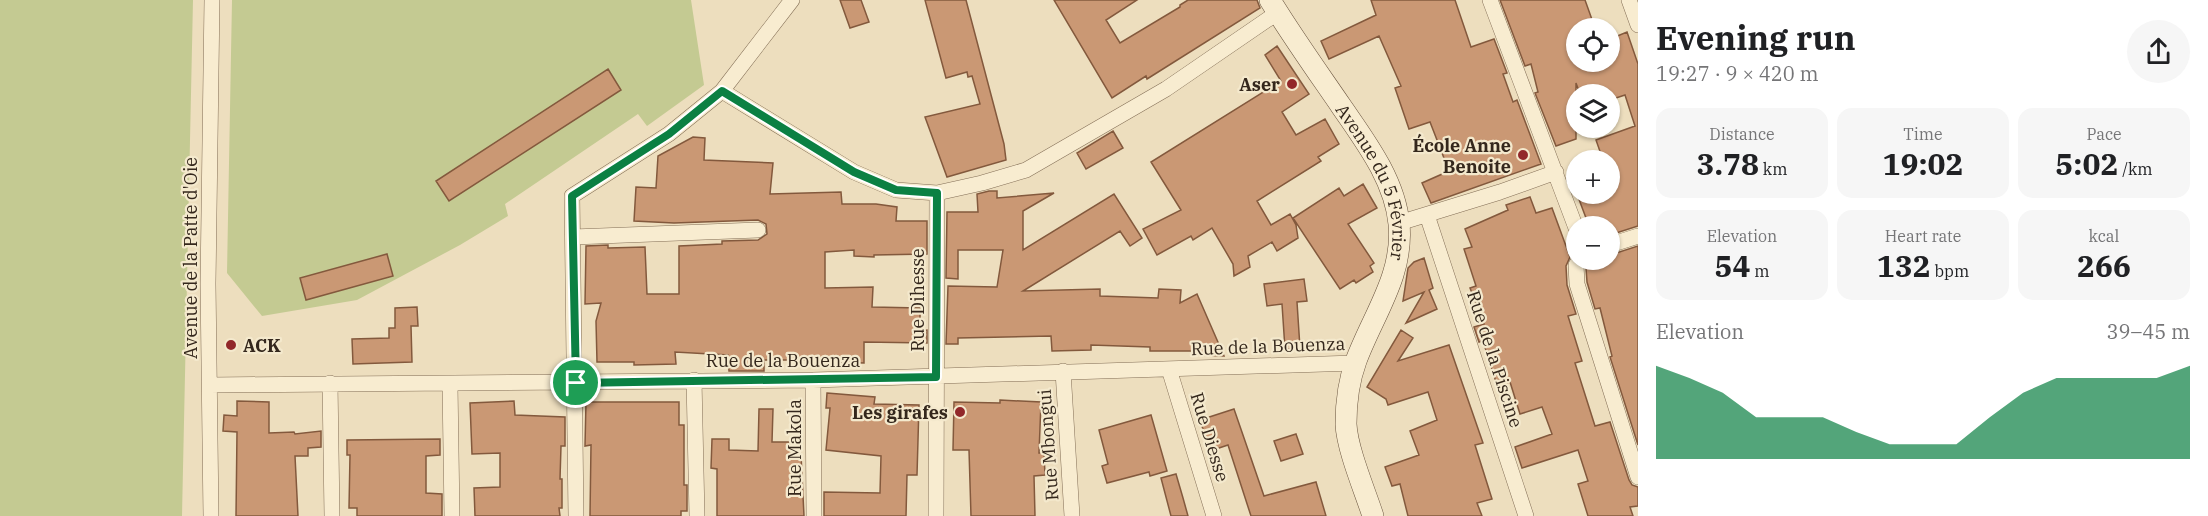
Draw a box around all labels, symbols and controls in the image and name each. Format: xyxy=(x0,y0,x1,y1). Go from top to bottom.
text: Evening run xyxy=(1656,16,1856,59)
map controls xyxy=(1566,18,1620,270)
button: locate xyxy=(1566,18,1620,72)
button: share xyxy=(2127,20,2190,83)
text: 19:27 · 9 × 420 m xyxy=(1656,60,1819,87)
place label: Aser xyxy=(1239,73,1280,96)
marker: Aser xyxy=(1285,77,1299,91)
button: layers xyxy=(1566,84,1620,138)
street label: Avenue du 5 Février xyxy=(1331,99,1411,262)
text: Distance xyxy=(1709,124,1775,144)
text: Time xyxy=(1903,124,1943,144)
text: Pace xyxy=(2086,124,2122,144)
place label: École Anne Benoite xyxy=(1412,133,1511,178)
text: 3.78 xyxy=(1697,144,1759,183)
text: 19:02 xyxy=(1882,144,1964,183)
text: 5:02 xyxy=(2055,144,2118,183)
marker: École Anne Benoite xyxy=(1516,148,1530,162)
button: + xyxy=(1566,150,1620,204)
street label: Avenue de la Patte d'Oie xyxy=(179,157,202,359)
text: km xyxy=(1759,159,1787,179)
text: /km xyxy=(2118,159,2153,179)
button: − xyxy=(1566,216,1620,270)
text: Elevation xyxy=(1707,226,1777,246)
text: Heart rate xyxy=(1885,226,1961,246)
text: kcal xyxy=(2089,226,2119,246)
text: 54 xyxy=(1715,246,1751,285)
text: 132 xyxy=(1877,246,1931,285)
text: 266 xyxy=(2077,246,2131,285)
street label: Rue Dihesse xyxy=(906,248,929,352)
text: m xyxy=(1751,261,1769,281)
text: bpm xyxy=(1931,261,1969,281)
street label: Rue de la Piscine xyxy=(1462,287,1528,431)
text: Elevation xyxy=(1656,318,1744,345)
text: 39–45 m xyxy=(2107,318,2190,345)
street label: Rue de la Bouenza xyxy=(1190,332,1346,360)
place label: ACK xyxy=(243,334,281,357)
marker: ACK xyxy=(224,338,238,352)
street label: Rue de la Bouenza xyxy=(706,349,860,372)
pin xyxy=(550,357,601,408)
icon: arrive xyxy=(559,366,592,399)
street label: Rue Mbongui xyxy=(1033,388,1063,502)
street label: Rue Diesse xyxy=(1186,390,1234,484)
street label: Rue Makola xyxy=(783,399,806,497)
place label: Les girafes xyxy=(852,401,948,424)
marker: Les girafes xyxy=(953,405,967,419)

